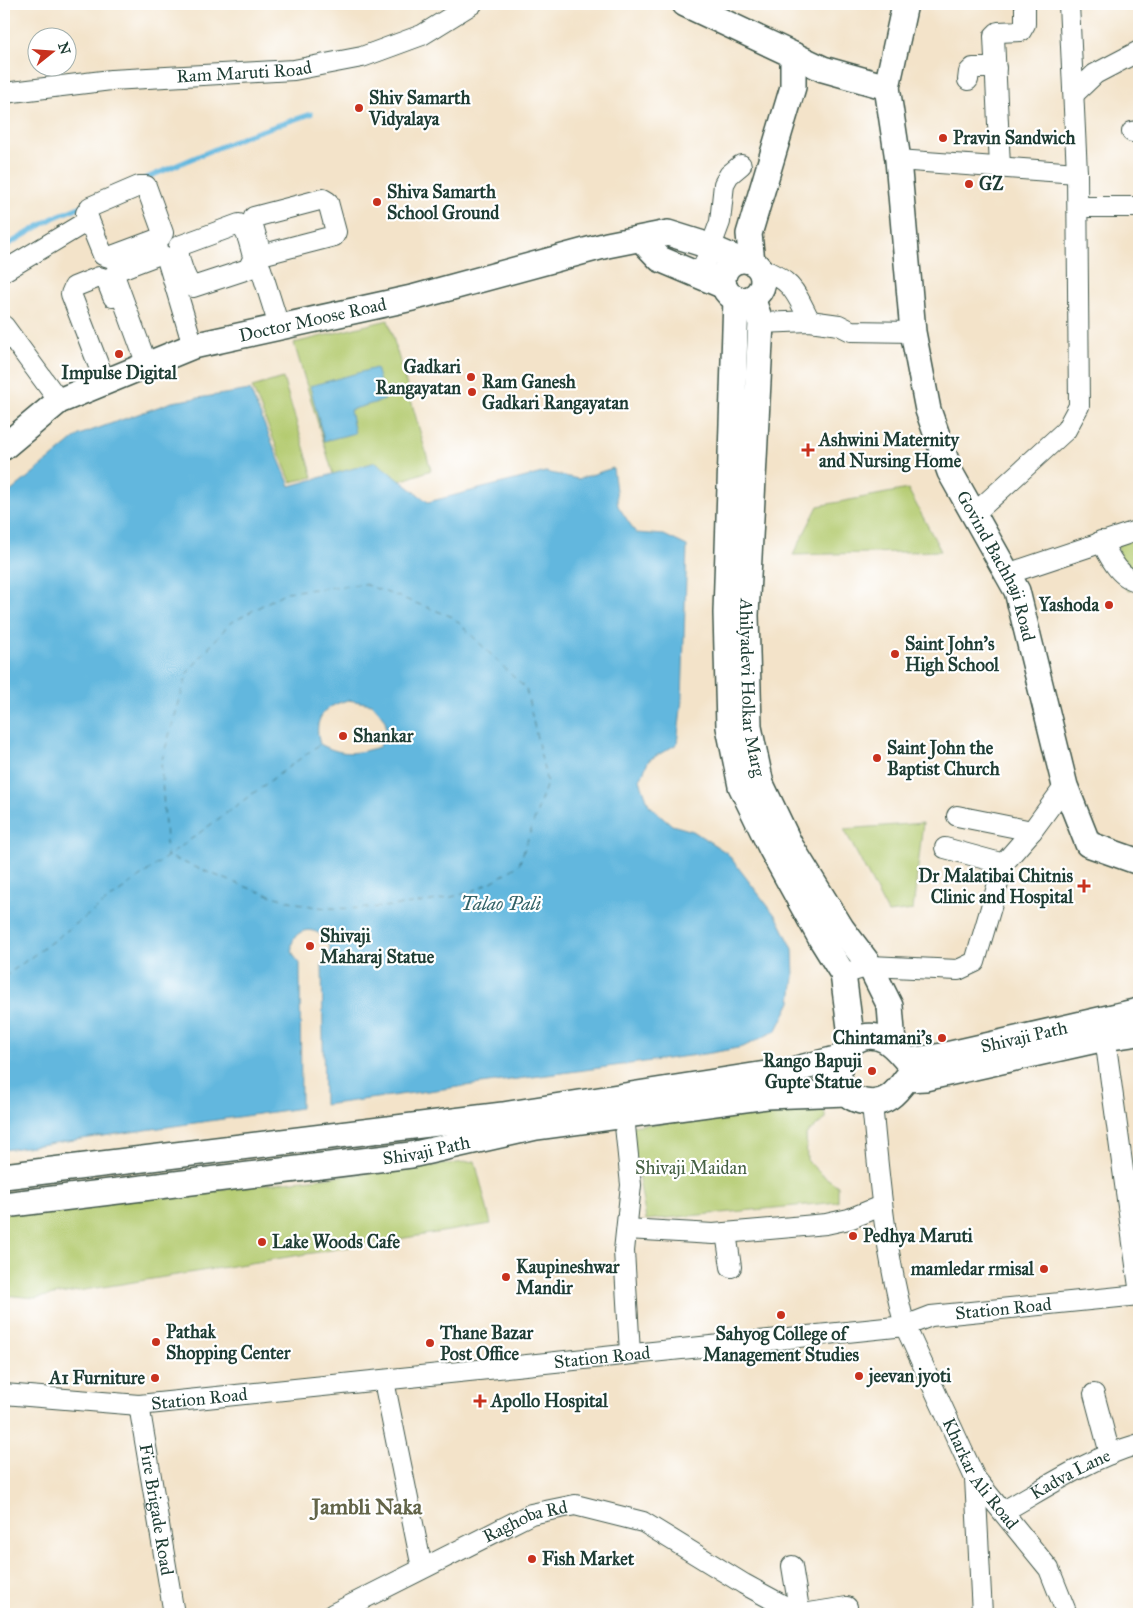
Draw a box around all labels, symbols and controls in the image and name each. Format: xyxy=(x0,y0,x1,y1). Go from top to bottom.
north arrow xyxy=(28,28,78,78)
text: N xyxy=(54,40,74,57)
street label: Ram Maruti Road xyxy=(176,56,313,87)
place label: Shiv Samarth Vidyalaya xyxy=(368,87,471,131)
marker: Shiv Samarth Vidyalaya xyxy=(353,102,365,114)
place label: Pravin Sandwich xyxy=(953,127,1077,149)
marker: Pravin Sandwich xyxy=(937,132,949,144)
place label: GZ xyxy=(979,173,1004,195)
marker: GZ xyxy=(963,178,975,190)
place label: Shiva Samarth School Ground xyxy=(387,181,500,224)
marker: Shiva Samarth School Ground xyxy=(371,196,383,208)
street label: Doctor Moose Road xyxy=(237,293,388,347)
marker: Impulse Digital xyxy=(113,348,125,360)
place label: Gadkari Rangayatan xyxy=(376,356,462,400)
place label: Impulse Digital xyxy=(61,362,178,385)
marker: Gadkari Rangayatan xyxy=(465,371,477,383)
place label: Ram Ganesh Gadkari Rangayatan xyxy=(482,371,629,415)
marker: Ram Ganesh Gadkari Rangayatan xyxy=(466,386,478,398)
place label: Ashwini Maternity and Nursing Home xyxy=(818,429,962,473)
marker: Ashwini Maternity and Nursing Home xyxy=(801,443,815,457)
street label: Govind Bachhaji Road xyxy=(952,487,1040,643)
place label: Yashoda xyxy=(1038,594,1099,616)
street label: Ahilyadevi Holkar Marg xyxy=(735,597,770,779)
marker: Yashoda xyxy=(1103,599,1115,611)
place label: Saint John's High School xyxy=(905,633,1000,677)
marker: Saint John's High School xyxy=(889,648,901,660)
place label: Shankar xyxy=(353,725,415,747)
marker: Shankar xyxy=(337,730,349,742)
place label: Saint John the Baptist Church xyxy=(887,737,1001,781)
marker: Saint John the Baptist Church xyxy=(871,752,883,764)
place label: Dr Malatibai Chitnis Clinic and Hospital xyxy=(918,865,1074,909)
marker: Dr Malatibai Chitnis Clinic and Hospital xyxy=(1077,879,1091,893)
water label: Talao Pali xyxy=(461,892,542,915)
place label: Shivaji Maharaj Statue xyxy=(320,925,435,969)
marker: Shivaji Maharaj Statue xyxy=(304,940,316,952)
street label: Shivaji Path xyxy=(978,1016,1070,1058)
place label: Chintamani's xyxy=(833,1027,932,1049)
marker: Chintamani's xyxy=(936,1032,948,1044)
place label: Rango Bapuji Gupte Statue xyxy=(763,1050,863,1094)
marker: Rango Bapuji Gupte Statue xyxy=(866,1065,878,1077)
street label: Shivaji Path xyxy=(382,1131,472,1169)
park label: Shivaji Maidan xyxy=(635,1157,747,1179)
place label: Pedhya Maruti xyxy=(863,1225,974,1248)
marker: Pedhya Maruti xyxy=(847,1230,859,1242)
place label: Lake Woods Cafe xyxy=(272,1231,400,1253)
marker: Lake Woods Cafe xyxy=(256,1236,268,1248)
place label: Kaupineshwar Mandir xyxy=(516,1256,621,1299)
place label: mamledar rmisal xyxy=(910,1258,1035,1280)
marker: mamledar rmisal xyxy=(1038,1263,1050,1275)
marker: Kaupineshwar Mandir xyxy=(500,1271,512,1283)
street label: Station Road xyxy=(954,1293,1053,1325)
marker: Sahyog College of Management Studies xyxy=(775,1309,787,1321)
place label: Pathak Shopping Center xyxy=(166,1321,292,1365)
place label: Thane Bazar Post Office xyxy=(439,1322,534,1365)
place label: Sahyog College of Management Studies xyxy=(703,1323,860,1367)
marker: Pathak Shopping Center xyxy=(150,1336,162,1348)
marker: Thane Bazar Post Office xyxy=(424,1337,436,1349)
street label: Station Road xyxy=(553,1341,651,1373)
place label: jeevan jyoti xyxy=(866,1365,952,1388)
place label: A1 Furniture xyxy=(48,1367,145,1389)
marker: jeevan jyoti xyxy=(853,1370,865,1382)
marker: A1 Furniture xyxy=(149,1372,161,1384)
street label: Station Road xyxy=(150,1383,249,1415)
place label: Apollo Hospital xyxy=(490,1390,609,1413)
marker: Apollo Hospital xyxy=(473,1394,487,1408)
street label: Kharkar Ali Road xyxy=(938,1414,1023,1534)
street label: Fire Brigade Road xyxy=(135,1442,178,1577)
street label: Kadva Lane xyxy=(1026,1444,1114,1504)
district label: Jambli Naka xyxy=(309,1493,423,1521)
street label: Raghoba Rd xyxy=(479,1496,569,1548)
place label: Fish Market xyxy=(542,1548,635,1570)
marker: Fish Market xyxy=(526,1553,538,1565)

